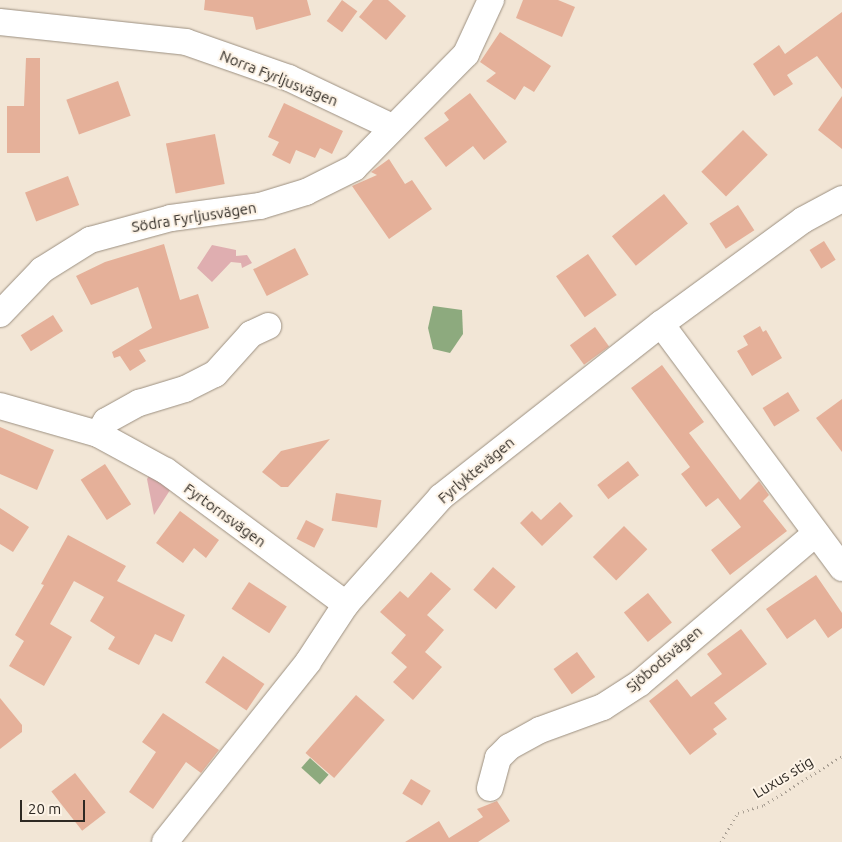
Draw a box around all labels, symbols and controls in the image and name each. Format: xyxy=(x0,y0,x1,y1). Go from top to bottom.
street label: Norra Fyrljusvägen xyxy=(217,46,341,110)
street label: Södra Fyrljusvägen xyxy=(130,198,258,236)
street label: Fyrlyktevägen xyxy=(434,433,518,507)
street label: Fyrtornsvägen xyxy=(181,479,269,551)
street label: Sjöbodsvägen xyxy=(622,622,706,696)
street label: Luxus stig xyxy=(750,752,816,802)
scale bar xyxy=(22,790,88,822)
text: 20 m xyxy=(28,800,61,817)

